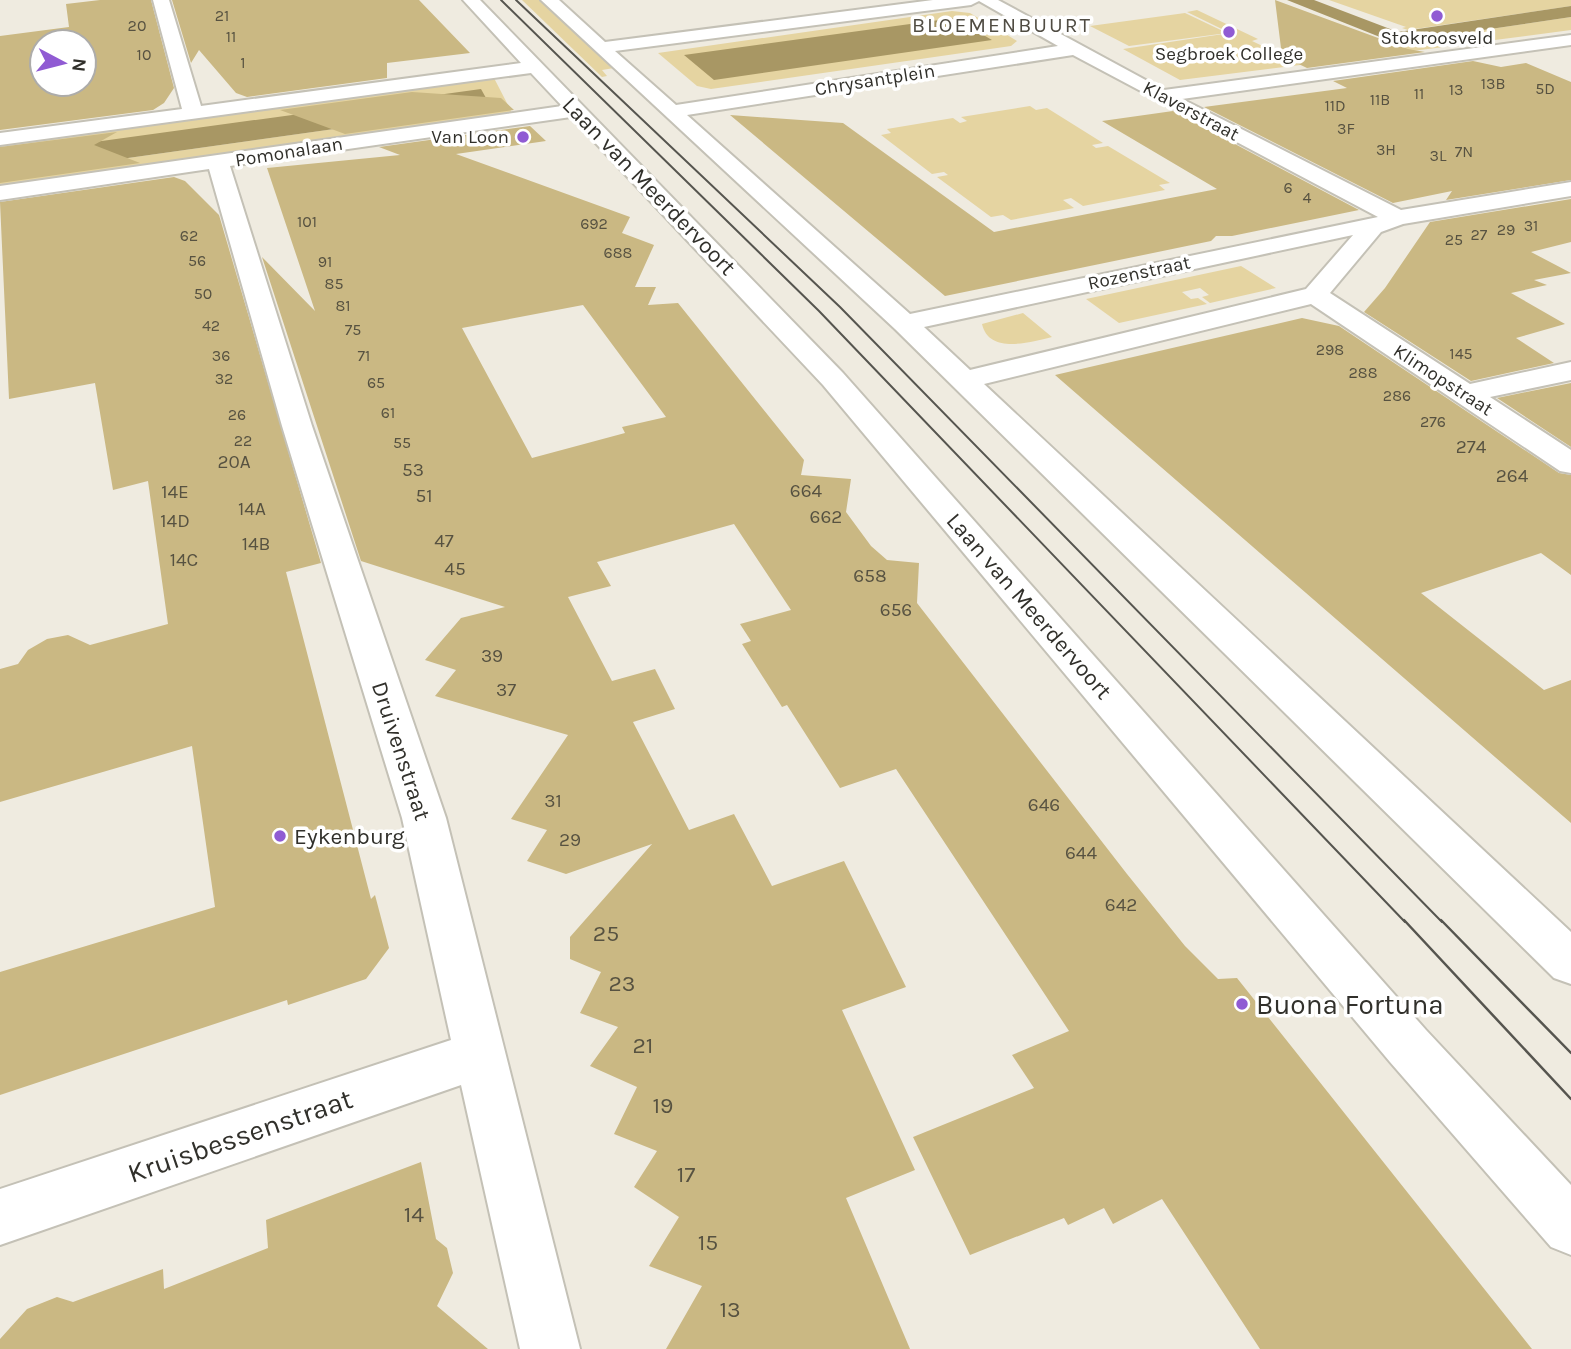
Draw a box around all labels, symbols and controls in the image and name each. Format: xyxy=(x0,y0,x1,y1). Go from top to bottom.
house number: 21 xyxy=(215,6,229,25)
marker: Stokroosveld xyxy=(1429,8,1445,24)
district label: BLOEMENBUURT xyxy=(912,13,1092,37)
house number: 20 xyxy=(128,16,146,35)
marker: Segbroek College xyxy=(1221,24,1237,40)
house number: 11 xyxy=(226,27,236,46)
place label: Stokroosveld xyxy=(1380,27,1494,49)
north arrow xyxy=(28,28,98,98)
place label: Segbroek College xyxy=(1155,43,1303,65)
house number: 10 xyxy=(137,45,151,64)
house number: 1 xyxy=(240,53,246,72)
text: N xyxy=(67,57,91,73)
street label: Chrysantplein xyxy=(813,60,937,100)
house number: 13B xyxy=(1481,74,1505,93)
street label: Klaverstraat xyxy=(1139,77,1243,145)
house number: 5D xyxy=(1535,79,1555,98)
house number: 13 xyxy=(1449,80,1463,99)
house number: 11 xyxy=(1414,84,1424,103)
house number: 11B xyxy=(1370,90,1390,109)
street label: Laan van Meerdervoort xyxy=(557,91,742,281)
house number: 11D xyxy=(1324,96,1346,115)
house number: 3F xyxy=(1337,119,1355,138)
place label: Van Loon xyxy=(431,126,509,148)
marker: Van Loon xyxy=(515,129,531,145)
street label: Pomonalaan xyxy=(234,133,344,171)
house number: 3H xyxy=(1376,140,1396,159)
house number: 7N xyxy=(1455,142,1473,161)
house number: 3L xyxy=(1430,146,1447,165)
house number: 6 xyxy=(1283,178,1293,197)
house number: 4 xyxy=(1303,188,1312,207)
house number: 101 xyxy=(297,212,317,231)
house number: 692 xyxy=(580,214,608,233)
house number: 31 xyxy=(1524,216,1538,235)
house number: 29 xyxy=(1497,220,1515,239)
house number: 27 xyxy=(1471,225,1488,244)
house number: 62 xyxy=(180,226,198,245)
house number: 25 xyxy=(1445,230,1463,249)
house number: 688 xyxy=(604,243,632,262)
house number: 56 xyxy=(188,251,206,270)
street label: Rozenstraat xyxy=(1086,251,1192,295)
house number: 91 xyxy=(318,252,332,271)
house number: 85 xyxy=(325,274,343,293)
house number: 50 xyxy=(194,284,212,303)
house number: 81 xyxy=(335,296,351,315)
house number: 42 xyxy=(202,316,220,335)
house number: 75 xyxy=(345,320,361,339)
house number: 298 xyxy=(1316,340,1344,359)
street label: Klimopstraat xyxy=(1389,340,1497,420)
house number: 145 xyxy=(1449,344,1473,363)
house number: 36 xyxy=(212,346,230,365)
house number: 71 xyxy=(358,346,370,365)
house number: 288 xyxy=(1349,363,1377,382)
house number: 32 xyxy=(215,369,233,388)
house number: 65 xyxy=(367,373,385,392)
house number: 286 xyxy=(1383,386,1411,405)
house number: 61 xyxy=(381,403,395,422)
house number: 26 xyxy=(228,405,246,424)
house number: 276 xyxy=(1420,412,1446,431)
house number: 22 xyxy=(234,431,252,450)
house number: 55 xyxy=(393,433,411,452)
house number: 274 xyxy=(1456,436,1487,458)
house number: 20A xyxy=(217,451,251,473)
house number: 53 xyxy=(402,459,424,481)
house number: 264 xyxy=(1496,465,1529,487)
house number: 664 xyxy=(790,480,823,502)
house number: 14E xyxy=(161,481,189,503)
house number: 51 xyxy=(415,485,433,507)
house number: 14A xyxy=(238,498,266,520)
house number: 662 xyxy=(810,506,842,528)
street label: Laan van Meerdervoort xyxy=(941,507,1117,705)
house number: 14D xyxy=(160,510,190,532)
house number: 47 xyxy=(434,530,454,552)
house number: 14B xyxy=(242,533,270,555)
house number: 14C xyxy=(170,549,198,571)
house number: 45 xyxy=(444,558,466,580)
house number: 658 xyxy=(853,565,887,587)
house number: 656 xyxy=(880,599,912,621)
house number: 39 xyxy=(481,645,503,667)
street label: Druivenstraat xyxy=(366,678,436,824)
house number: 37 xyxy=(496,679,516,701)
house number: 31 xyxy=(544,790,562,812)
house number: 646 xyxy=(1028,794,1060,816)
place label: Eykenburg xyxy=(294,823,405,850)
marker: Eykenburg xyxy=(272,828,288,844)
house number: 29 xyxy=(559,829,581,851)
house number: 644 xyxy=(1065,842,1097,864)
house number: 642 xyxy=(1105,894,1137,916)
house number: 25 xyxy=(593,920,619,947)
house number: 23 xyxy=(609,970,635,997)
place label: Buona Fortuna xyxy=(1256,988,1444,1021)
marker: Buona Fortuna xyxy=(1234,996,1250,1012)
house number: 21 xyxy=(633,1032,653,1059)
street label: Kruisbessenstraat xyxy=(123,1082,357,1190)
house number: 19 xyxy=(653,1092,673,1119)
house number: 17 xyxy=(677,1161,695,1188)
house number: 14 xyxy=(404,1201,424,1228)
house number: 15 xyxy=(698,1229,718,1256)
house number: 13 xyxy=(719,1296,741,1323)

